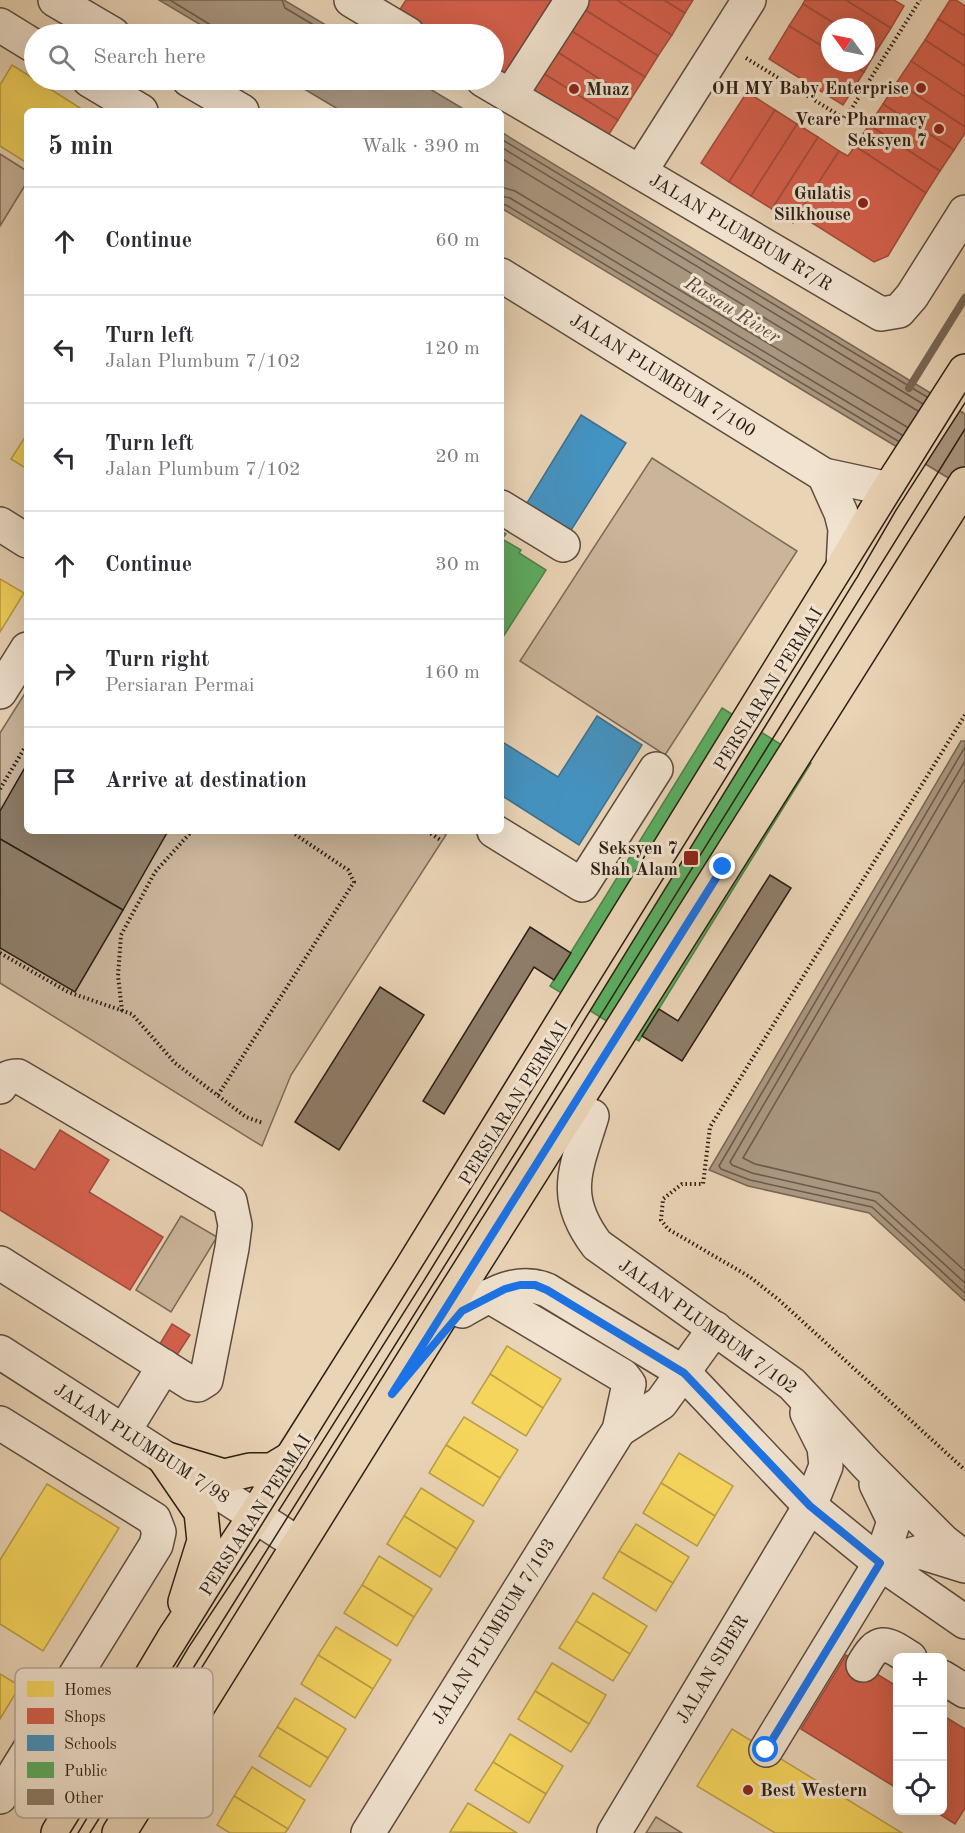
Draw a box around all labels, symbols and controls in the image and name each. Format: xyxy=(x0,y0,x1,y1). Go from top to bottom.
north arrow xyxy=(821,18,875,72)
search box xyxy=(24,24,504,90)
icon: search xyxy=(45,41,78,74)
text: Search here xyxy=(93,46,206,68)
place label: OH MY Baby Enterprise xyxy=(712,80,909,98)
place label: Muaz xyxy=(586,81,629,99)
marker: OH MY Baby Enterprise xyxy=(914,81,928,95)
marker: Muaz xyxy=(567,82,581,96)
place label: Vcare Pharmacy Seksyen 7 xyxy=(795,111,927,150)
marker: Vcare Pharmacy Seksyen 7 xyxy=(932,122,946,136)
text: 5 min xyxy=(48,134,113,160)
text: Walk · 390 m xyxy=(361,137,480,157)
street label: JALAN PLUMBUM R7/R xyxy=(646,171,835,295)
place label: Gulatis Silkhouse xyxy=(774,185,851,224)
marker: Gulatis Silkhouse xyxy=(856,196,870,210)
icon: ahead xyxy=(48,225,81,258)
text: Continue xyxy=(105,230,192,252)
text: 60 m xyxy=(435,231,480,251)
water label: Rasau River xyxy=(680,273,784,348)
street label: JALAN PLUMBUM 7/100 xyxy=(566,311,759,441)
text: Turn left xyxy=(105,325,194,347)
icon: left xyxy=(48,333,81,366)
text: 120 m xyxy=(424,339,480,359)
text: Jalan Plumbum 7/102 xyxy=(105,352,301,372)
text: Turn left xyxy=(105,433,194,455)
icon: left xyxy=(48,441,81,474)
text: 20 m xyxy=(435,447,480,467)
text: Jalan Plumbum 7/102 xyxy=(105,460,301,480)
icon: ahead xyxy=(48,549,81,582)
text: Continue xyxy=(105,554,192,576)
text: 30 m xyxy=(435,555,480,575)
street label: PERSIARAN PERMAI xyxy=(711,605,826,774)
text: Turn right xyxy=(105,649,209,671)
icon: right xyxy=(48,657,81,690)
text: 160 m xyxy=(424,663,480,683)
text: Persiaran Permai xyxy=(105,676,255,696)
icon: arrive xyxy=(48,765,81,798)
text: Arrive at destination xyxy=(105,770,307,792)
place label: Seksyen 7 Shah Alam xyxy=(590,840,678,879)
marker: Seksyen 7 Shah Alam xyxy=(682,849,700,867)
route end xyxy=(709,853,735,879)
street label: PERSIARAN PERMAI xyxy=(456,1019,571,1188)
street label: JALAN PLUMBUM 7/102 xyxy=(615,1256,800,1397)
street label: JALAN PLUMBUM 7/98 xyxy=(51,1380,232,1507)
street label: PERSIARAN PERMAI xyxy=(197,1432,315,1600)
street label: JALAN PLUMBUM 7/103 xyxy=(429,1535,559,1728)
street label: JALAN SIBER xyxy=(673,1612,752,1727)
map controls xyxy=(893,1653,947,1815)
button: + xyxy=(893,1653,947,1707)
legend xyxy=(15,1668,213,1818)
text: Homes xyxy=(64,1683,112,1699)
button: − xyxy=(893,1707,947,1761)
text: Shops xyxy=(64,1710,106,1726)
route start xyxy=(752,1736,778,1762)
text: Schools xyxy=(64,1737,117,1753)
button: locate xyxy=(893,1761,947,1815)
text: Public xyxy=(64,1764,107,1780)
place label: Best Western xyxy=(760,1782,867,1800)
marker: Best Western xyxy=(741,1783,755,1797)
text: Other xyxy=(64,1791,104,1807)

